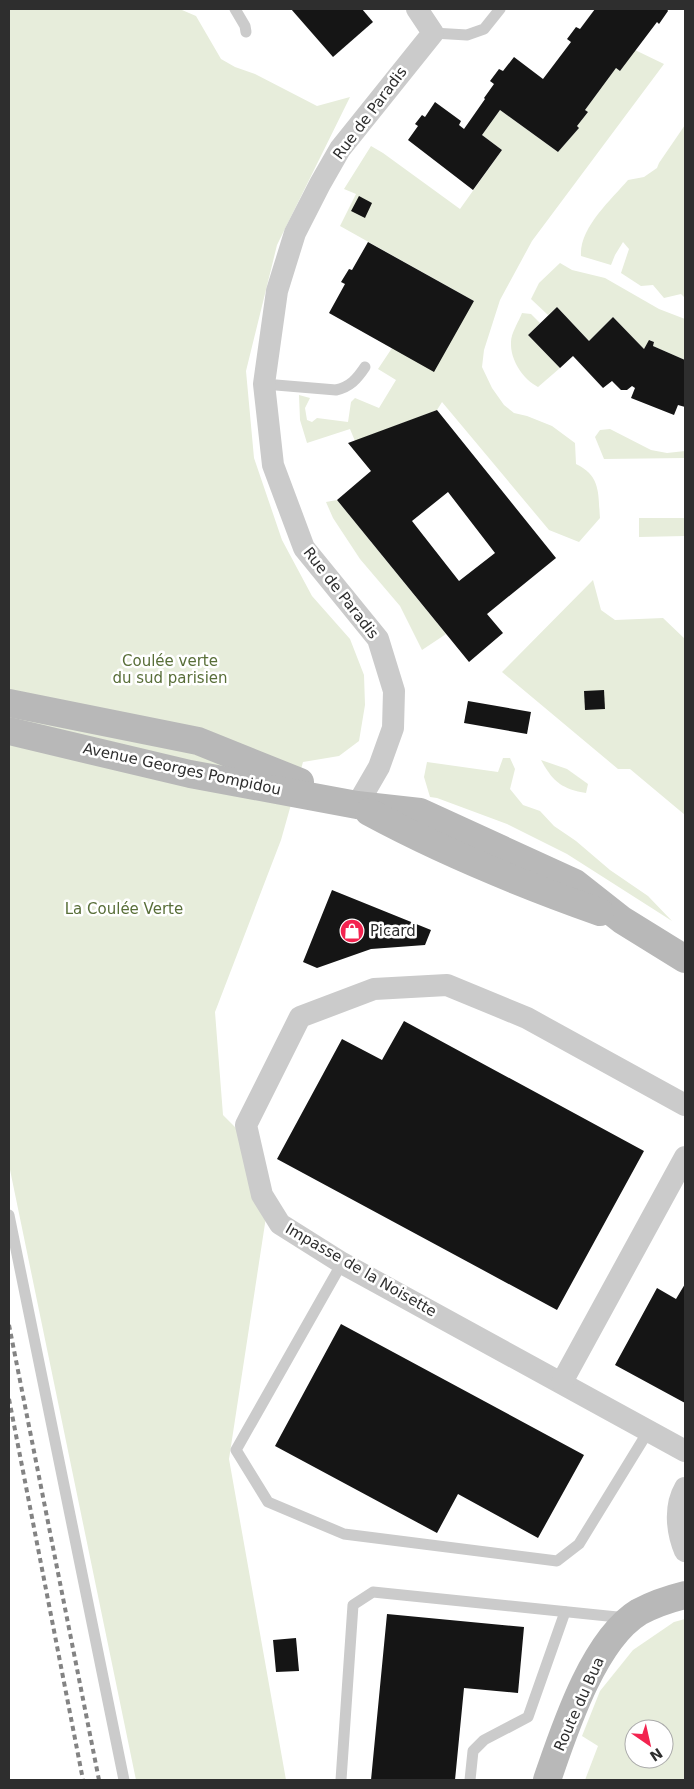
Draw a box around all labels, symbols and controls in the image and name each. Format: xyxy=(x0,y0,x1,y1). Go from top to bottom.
street label: Rue de Paradis xyxy=(329,63,411,163)
street label: Rue de Paradis xyxy=(300,544,382,642)
park label: Coulée verte du sud parisien xyxy=(112,652,228,687)
street label: Avenue Georges Pompidou xyxy=(81,739,283,799)
park label: La Coulée Verte xyxy=(65,900,183,918)
shop icon: Picard xyxy=(339,918,365,944)
place label: Picard xyxy=(370,922,416,940)
street label: Impasse de la Noisette xyxy=(282,1219,440,1321)
street label: Route du Bua xyxy=(550,1654,608,1754)
north arrow xyxy=(624,1719,674,1769)
text: N xyxy=(647,1745,666,1765)

